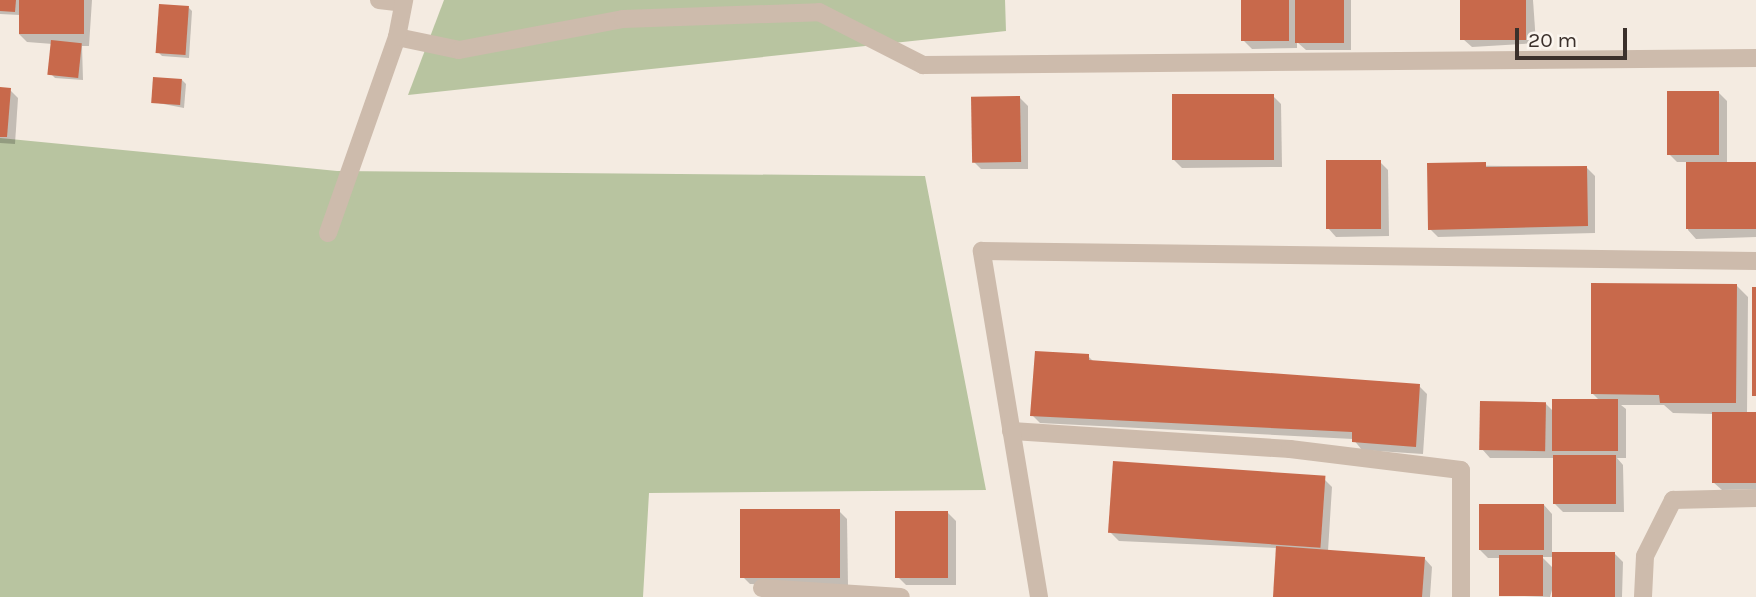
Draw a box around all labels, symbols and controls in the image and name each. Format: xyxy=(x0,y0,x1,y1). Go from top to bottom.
scale bar xyxy=(1518,14,1630,58)
text: 20 m xyxy=(1528,28,1577,52)

